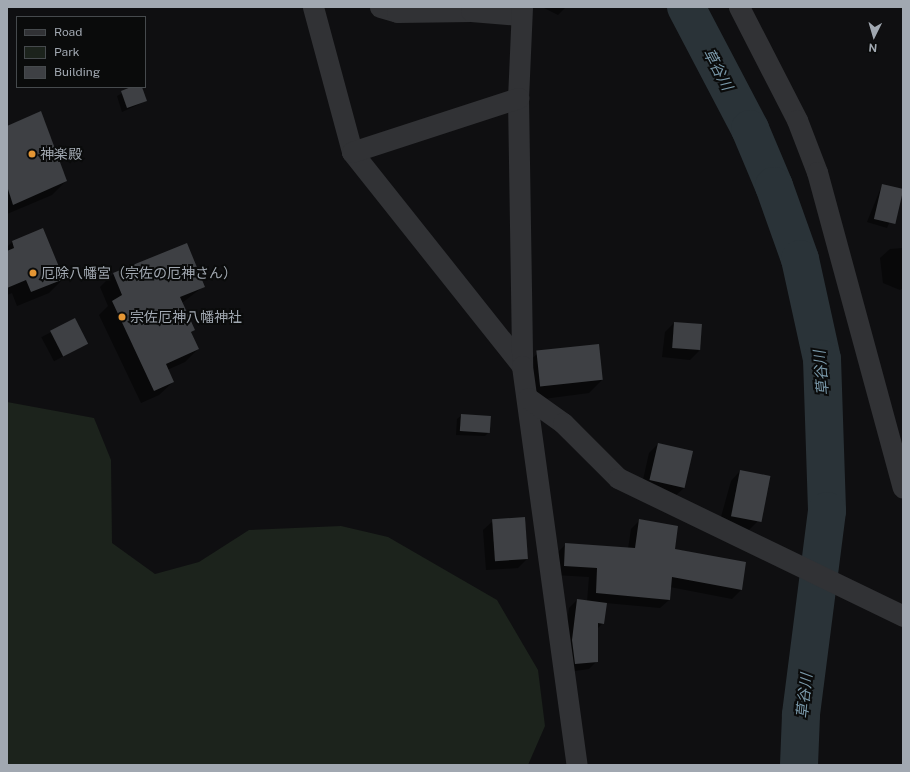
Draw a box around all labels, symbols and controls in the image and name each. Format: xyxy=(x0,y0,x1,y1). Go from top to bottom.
legend xyxy=(16,16,146,88)
north arrow xyxy=(854,16,894,56)
text: Road xyxy=(54,25,82,39)
text: N xyxy=(868,42,878,54)
text: Park xyxy=(54,45,80,59)
water label: 草谷川 xyxy=(699,45,737,93)
text: Building xyxy=(54,65,100,79)
place label: 神楽殿 xyxy=(40,146,82,162)
marker: 神楽殿 xyxy=(27,149,37,159)
place label: 厄除八幡宮（宗佐の厄神さん） xyxy=(41,265,237,281)
marker: 厄除八幡宮（宗佐の厄神さん） xyxy=(28,268,38,278)
place label: 宗佐厄神八幡神社 xyxy=(130,309,242,325)
marker: 宗佐厄神八幡神社 xyxy=(117,312,127,322)
water label: 草谷川 xyxy=(810,350,832,396)
water label: 草谷川 xyxy=(793,673,815,719)

